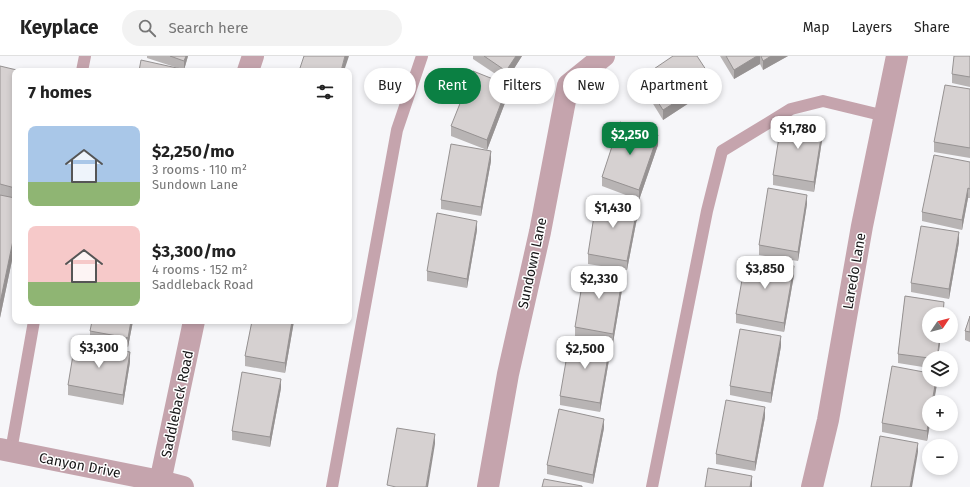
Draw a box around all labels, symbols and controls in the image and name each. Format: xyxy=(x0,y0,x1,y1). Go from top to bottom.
search box xyxy=(122,10,402,46)
text: Keyplace xyxy=(20,16,98,39)
icon: search xyxy=(136,17,158,39)
text: Search here xyxy=(168,19,249,37)
text: Map xyxy=(803,19,829,36)
text: Layers xyxy=(851,19,892,36)
text: Share xyxy=(914,19,950,36)
chip: Buy xyxy=(364,68,416,104)
chip: Rent xyxy=(424,68,481,104)
chip: Filters xyxy=(489,68,555,104)
chip: New xyxy=(563,68,619,104)
chip: Apartment xyxy=(627,68,722,104)
icon: filters xyxy=(314,81,336,103)
text: 7 homes xyxy=(28,82,92,103)
pin: $1,780 xyxy=(765,116,831,150)
text: $1,780 xyxy=(780,121,816,136)
pin: $2,250 xyxy=(597,122,663,156)
text: $2,250 xyxy=(611,127,649,142)
text: $2,250/mo xyxy=(152,141,235,162)
icon: home xyxy=(60,142,108,190)
text: 3 rooms · 110 m² xyxy=(152,162,247,177)
text: Sundown Lane xyxy=(152,177,238,192)
pin: $1,430 xyxy=(580,195,646,229)
text: $1,430 xyxy=(594,200,632,215)
street label: Sundown Lane xyxy=(515,216,550,310)
street label: Laredo Lane xyxy=(839,231,870,311)
text: $3,300/mo xyxy=(152,241,236,262)
icon: home xyxy=(60,242,108,290)
pin: $3,850 xyxy=(732,256,798,290)
text: $3,850 xyxy=(745,261,785,276)
text: 4 rooms · 152 m² xyxy=(152,262,248,277)
pin: $2,330 xyxy=(566,266,632,300)
text: $2,330 xyxy=(580,271,618,286)
text: Saddleback Road xyxy=(152,277,254,292)
north arrow xyxy=(922,307,958,343)
map controls xyxy=(922,307,958,475)
pin: $3,300 xyxy=(66,335,132,369)
pin: $2,500 xyxy=(552,336,618,370)
text: $3,300 xyxy=(79,340,119,355)
text: $2,500 xyxy=(565,341,605,356)
street label: Saddleback Road xyxy=(158,349,197,459)
button: layers xyxy=(922,351,958,387)
button: + xyxy=(922,395,958,431)
button: − xyxy=(922,439,958,475)
street label: Canyon Drive xyxy=(37,449,122,482)

